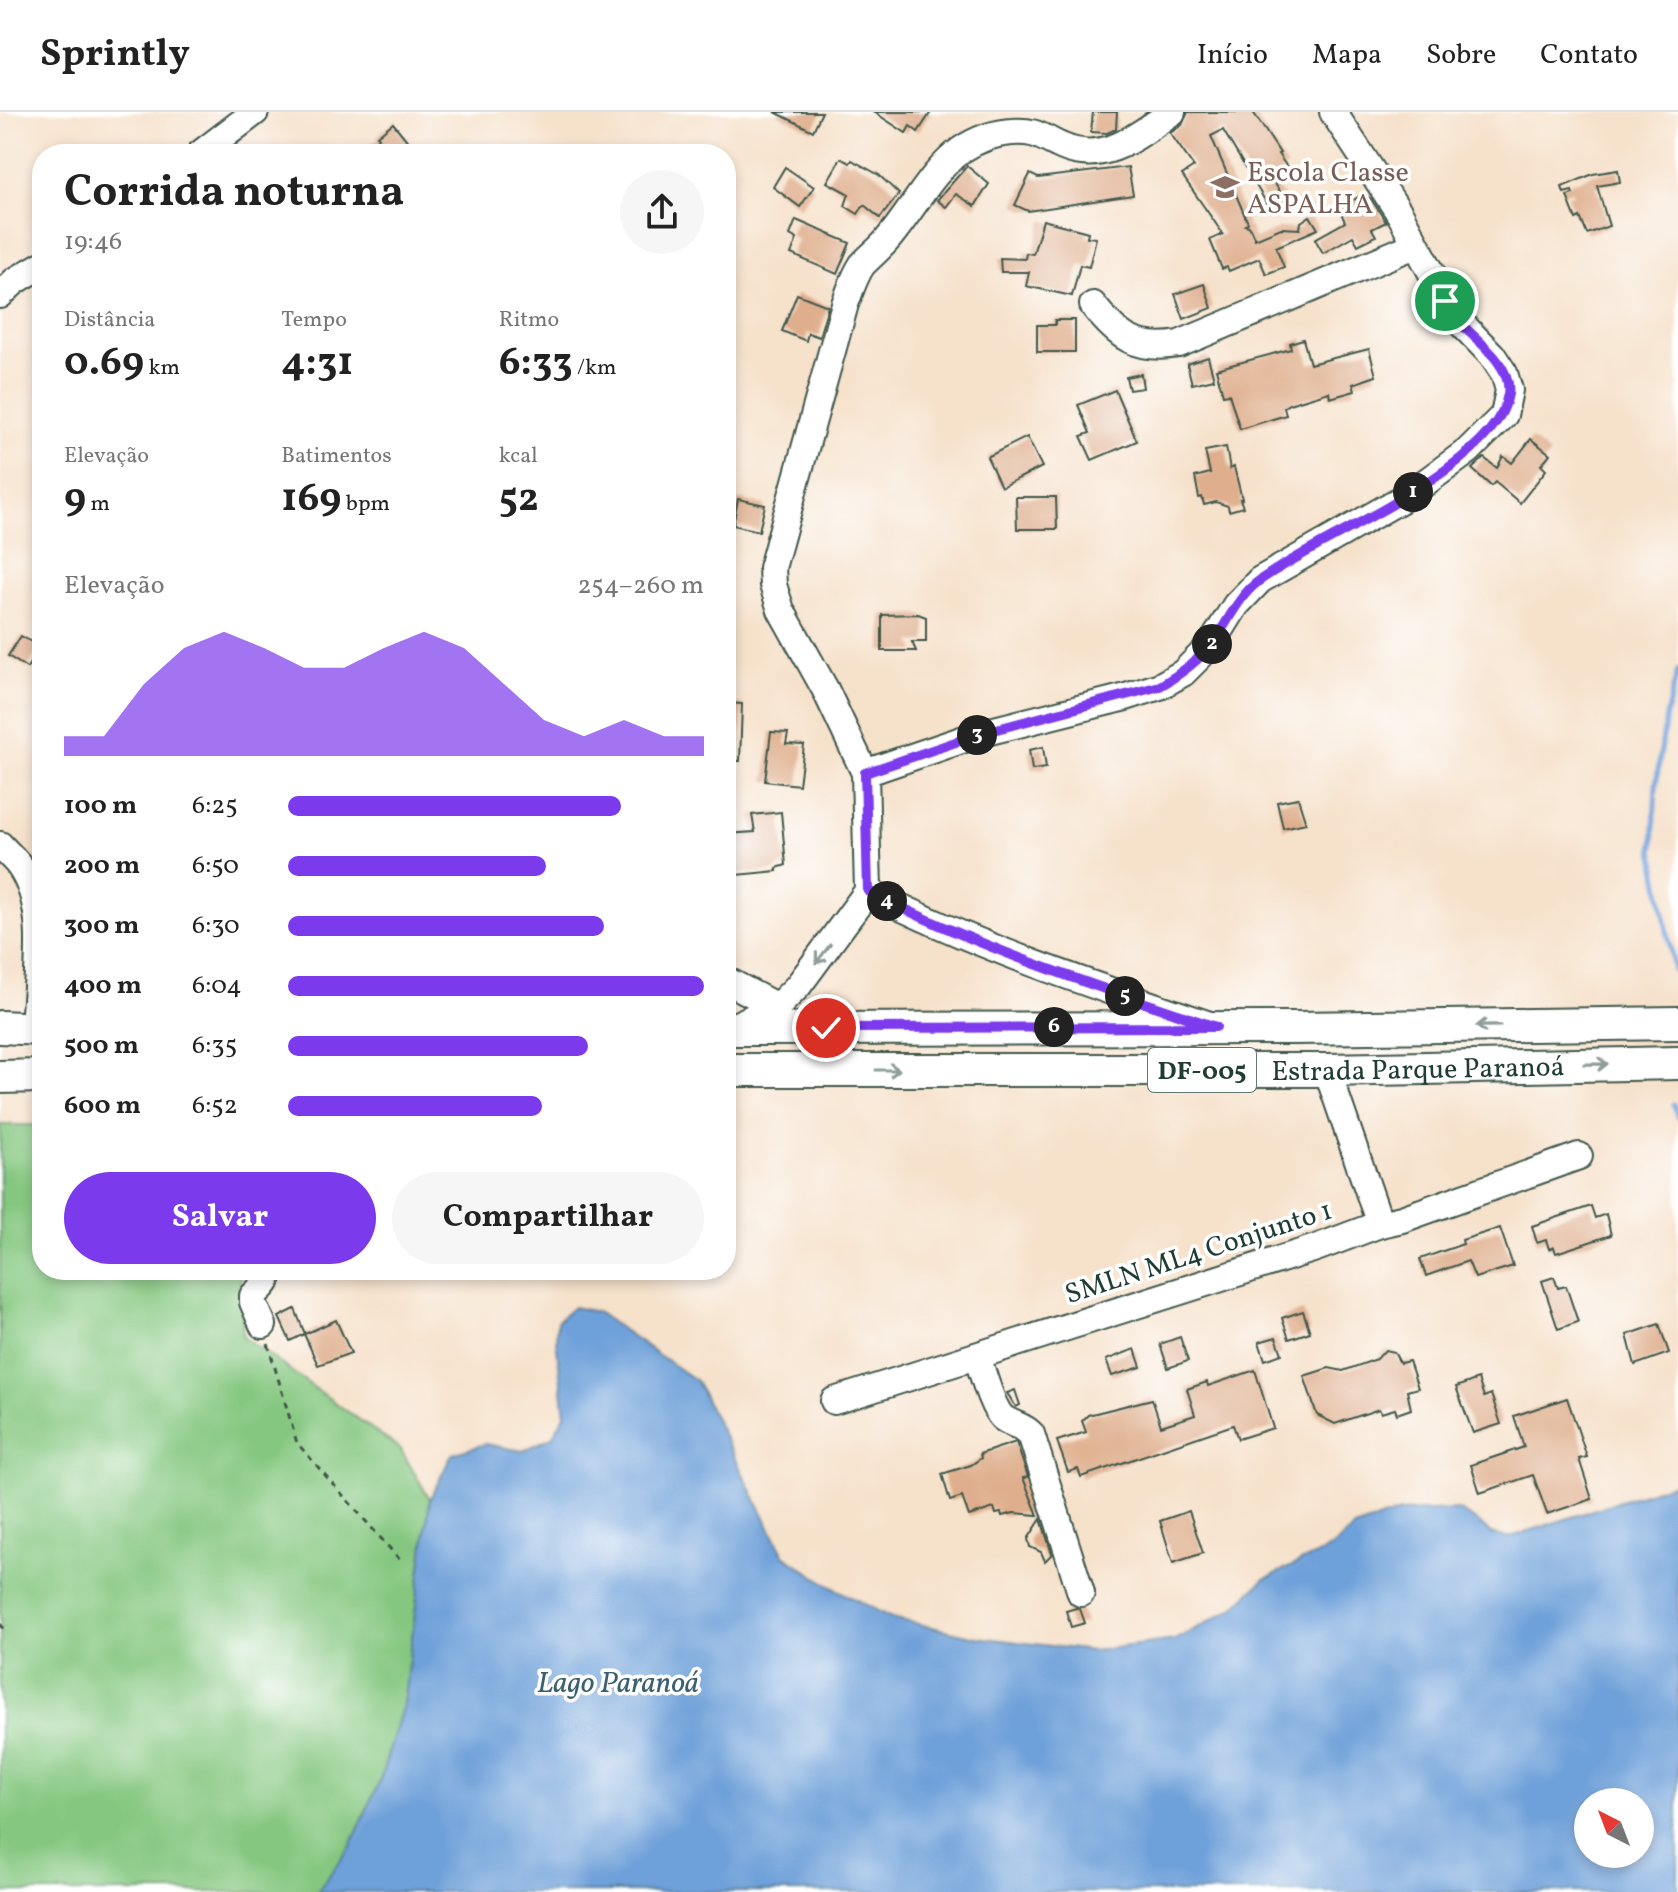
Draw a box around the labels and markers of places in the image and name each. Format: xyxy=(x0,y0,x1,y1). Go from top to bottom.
place label: Escola Classe ASPALHA xyxy=(1247,154,1409,225)
school or university icon: Escola Classe ASPALHA xyxy=(1210,172,1240,202)
pin xyxy=(1411,267,1479,335)
pin: 1 xyxy=(1393,472,1433,512)
pin: 2 xyxy=(1192,624,1232,664)
pin: 3 xyxy=(957,715,997,755)
pin: 4 xyxy=(867,881,907,921)
pin: 5 xyxy=(1105,976,1145,1016)
pin xyxy=(792,994,860,1062)
pin: 6 xyxy=(1034,1007,1074,1047)

